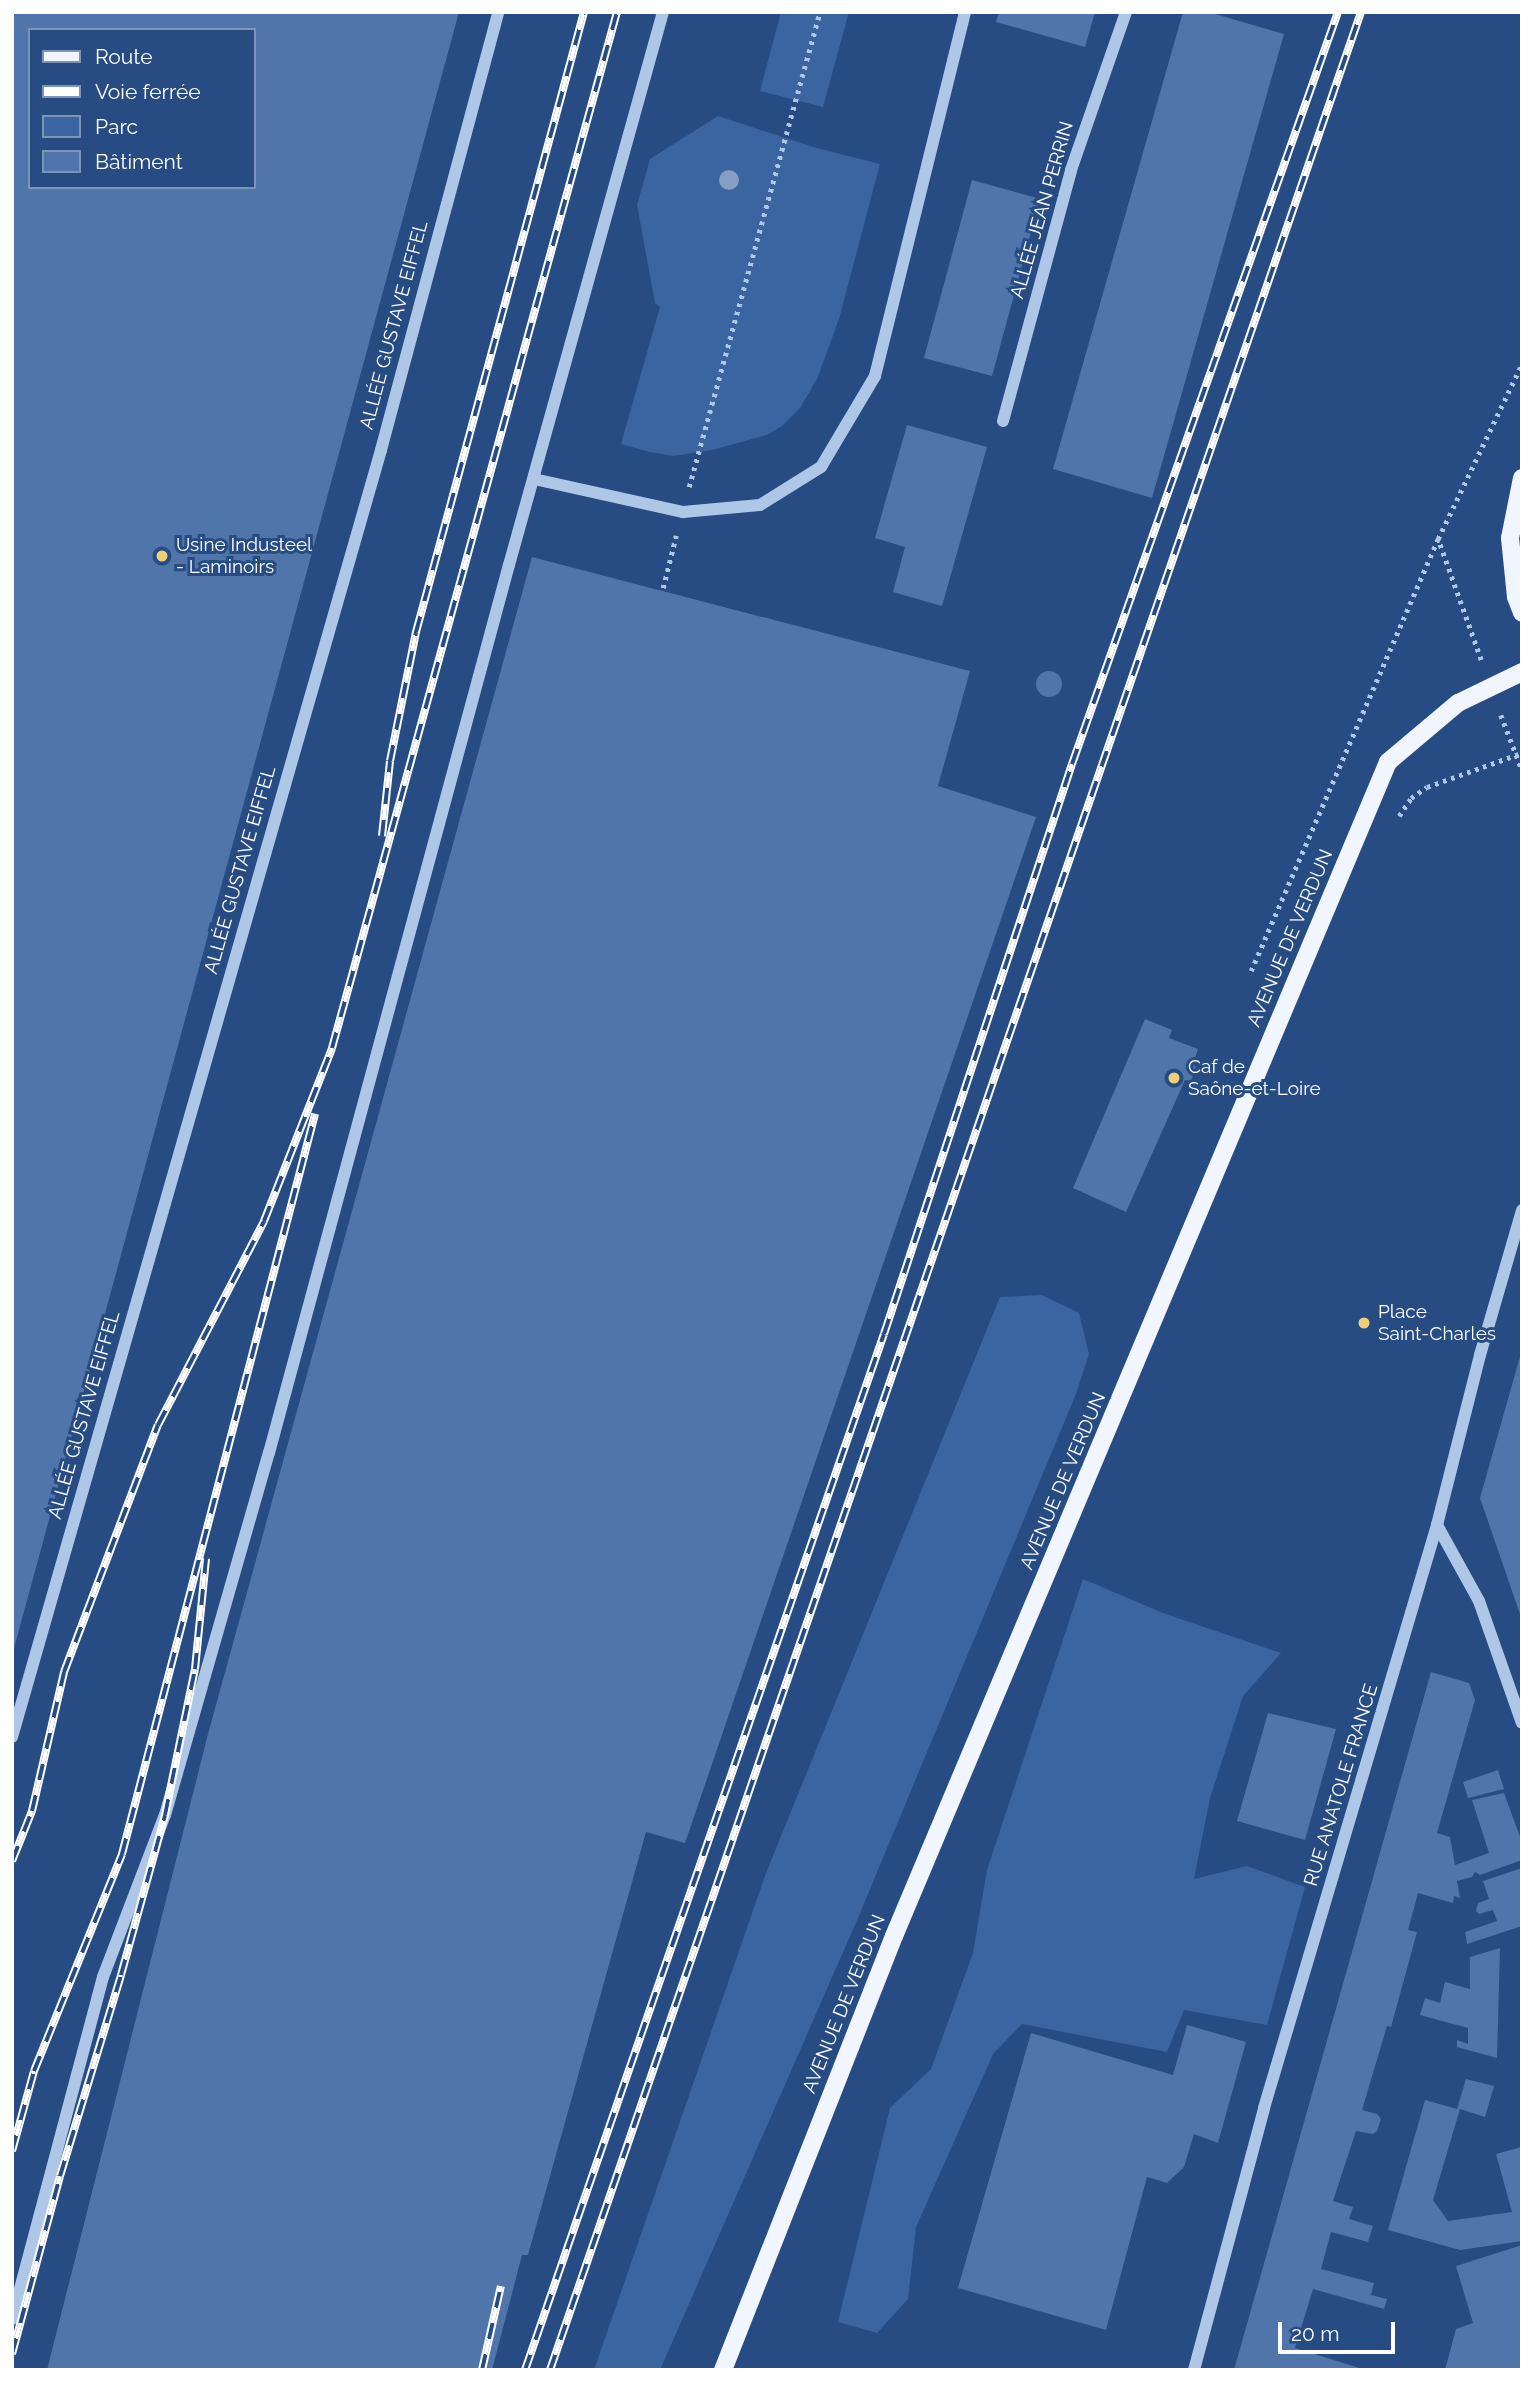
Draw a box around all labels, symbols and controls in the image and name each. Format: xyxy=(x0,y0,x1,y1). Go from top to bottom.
legend xyxy=(28,28,256,189)
text: Route xyxy=(95,44,153,69)
text: Voie ferrée xyxy=(95,79,201,104)
text: Parc xyxy=(95,114,138,139)
street label: ALLÉE JEAN PERRIN xyxy=(1006,119,1078,301)
text: Bâtiment xyxy=(95,149,183,174)
street label: ALLÉE GUSTAVE EIFFEL xyxy=(355,218,433,432)
place label: Usine Industeel - Laminoirs xyxy=(176,534,312,578)
marker: Usine Industeel - Laminoirs xyxy=(154,548,170,564)
street label: ALLÉE GUSTAVE EIFFEL xyxy=(199,763,281,977)
street label: AVENUE DE VERDUN xyxy=(1242,846,1338,1030)
place label: Caf de Saône-et-Loire xyxy=(1188,1056,1321,1100)
marker: Caf de Saône-et-Loire xyxy=(1166,1070,1182,1086)
place label: Place Saint-Charles xyxy=(1378,1301,1496,1345)
street label: ALLÉE GUSTAVE EIFFEL xyxy=(43,1308,125,1522)
marker: Place Saint-Charles xyxy=(1356,1315,1372,1331)
street label: AVENUE DE VERDUN xyxy=(1015,1389,1111,1573)
street label: RUE ANATOLE FRANCE xyxy=(1299,1681,1383,1889)
street label: AVENUE DE VERDUN xyxy=(798,1911,890,2097)
scale bar xyxy=(1282,2308,1399,2352)
text: 20 m xyxy=(1291,2321,1339,2346)

